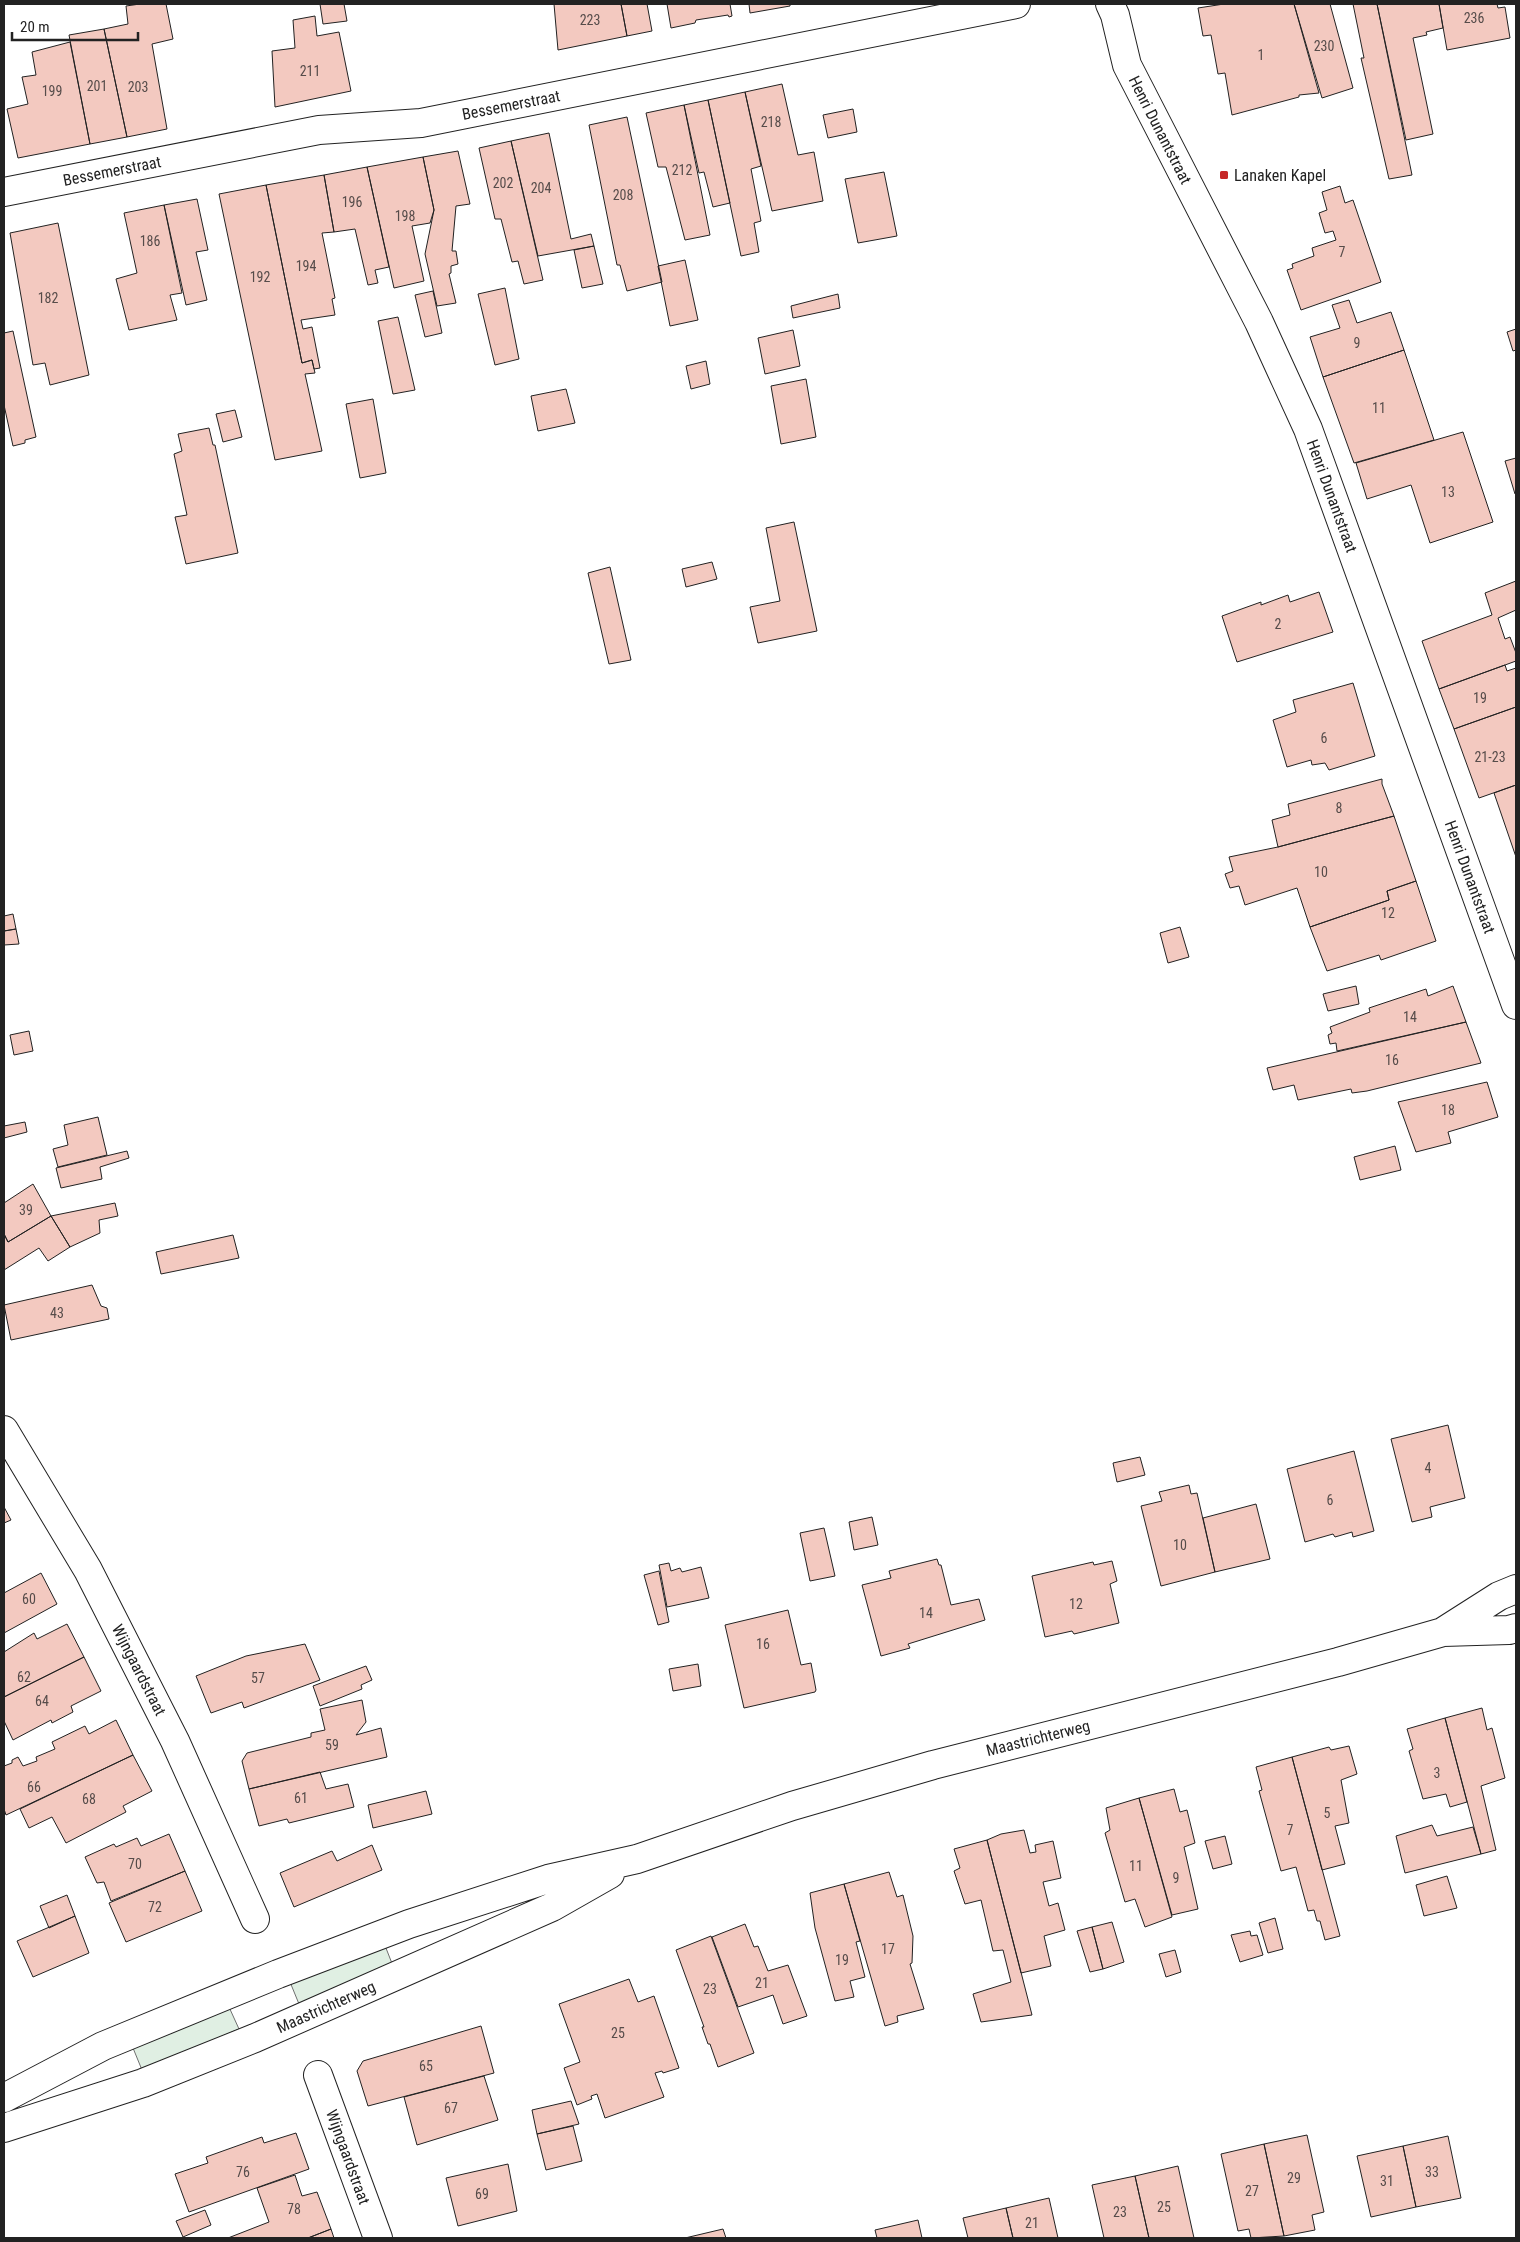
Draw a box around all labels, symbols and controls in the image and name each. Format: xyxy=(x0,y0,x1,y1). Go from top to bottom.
scale bar xyxy=(12,10,139,42)
house number: 236 xyxy=(1464,10,1484,26)
house number: 223 xyxy=(580,12,600,28)
text: 20 m xyxy=(20,18,50,36)
house number: 230 xyxy=(1314,38,1334,54)
house number: 1 xyxy=(1258,47,1264,63)
house number: 211 xyxy=(300,63,320,79)
street label: Henri Dunantstraat xyxy=(1125,73,1196,187)
house number: 201 xyxy=(87,78,107,94)
house number: 203 xyxy=(128,79,148,95)
house number: 199 xyxy=(42,83,62,99)
street label: Bessemerstraat xyxy=(460,86,562,124)
house number: 218 xyxy=(761,114,781,130)
street label: Bessemerstraat xyxy=(61,152,163,190)
house number: 212 xyxy=(672,162,692,178)
place label: Lanaken Kapel xyxy=(1234,166,1326,185)
marker: Lanaken Kapel xyxy=(1218,169,1230,181)
house number: 202 xyxy=(493,175,513,191)
house number: 204 xyxy=(531,180,551,196)
house number: 208 xyxy=(613,187,633,203)
house number: 196 xyxy=(342,194,362,210)
house number: 198 xyxy=(395,208,415,224)
house number: 186 xyxy=(140,233,160,249)
house number: 7 xyxy=(1339,244,1346,260)
house number: 194 xyxy=(296,258,316,274)
house number: 192 xyxy=(250,269,270,285)
house number: 182 xyxy=(38,290,58,306)
house number: 9 xyxy=(1354,335,1360,351)
house number: 11 xyxy=(1372,400,1386,416)
street label: Henri Dunantstraat xyxy=(1303,437,1361,555)
house number: 13 xyxy=(1441,484,1455,500)
house number: 2 xyxy=(1275,616,1282,632)
house number: 19 xyxy=(1473,690,1487,706)
house number: 6 xyxy=(1321,730,1328,746)
house number: 21-23 xyxy=(1474,749,1506,765)
house number: 8 xyxy=(1336,800,1343,816)
street label: Henri Dunantstraat xyxy=(1441,818,1499,936)
house number: 10 xyxy=(1314,864,1328,880)
house number: 12 xyxy=(1381,905,1395,921)
house number: 14 xyxy=(1403,1009,1417,1025)
house number: 16 xyxy=(1385,1052,1399,1068)
house number: 18 xyxy=(1441,1102,1455,1118)
house number: 39 xyxy=(19,1202,33,1218)
house number: 43 xyxy=(50,1305,64,1321)
house number: 4 xyxy=(1425,1460,1432,1476)
house number: 6 xyxy=(1327,1492,1334,1508)
house number: 10 xyxy=(1173,1537,1187,1553)
house number: 60 xyxy=(22,1591,36,1607)
house number: 12 xyxy=(1069,1596,1083,1612)
house number: 14 xyxy=(919,1605,933,1621)
street label: Wijngaardstraat xyxy=(108,1621,170,1719)
house number: 16 xyxy=(756,1636,770,1652)
house number: 62 xyxy=(17,1669,31,1685)
house number: 57 xyxy=(251,1670,265,1686)
house number: 64 xyxy=(35,1693,49,1709)
street label: Maastrichterweg xyxy=(984,1716,1092,1760)
house number: 59 xyxy=(325,1737,339,1753)
house number: 3 xyxy=(1434,1765,1440,1781)
house number: 66 xyxy=(27,1779,41,1795)
house number: 61 xyxy=(294,1790,308,1806)
house number: 68 xyxy=(82,1791,96,1807)
house number: 5 xyxy=(1324,1805,1331,1821)
house number: 7 xyxy=(1287,1822,1294,1838)
house number: 70 xyxy=(128,1856,142,1872)
house number: 11 xyxy=(1129,1858,1143,1874)
house number: 9 xyxy=(1173,1870,1179,1886)
house number: 72 xyxy=(148,1899,162,1915)
house number: 17 xyxy=(881,1941,895,1957)
house number: 19 xyxy=(835,1952,849,1968)
house number: 21 xyxy=(755,1975,769,1991)
street label: Maastrichterweg xyxy=(274,1977,378,2037)
house number: 23 xyxy=(703,1981,717,1997)
house number: 25 xyxy=(611,2025,625,2041)
house number: 65 xyxy=(419,2058,433,2074)
house number: 67 xyxy=(444,2100,458,2116)
street label: Wijngaardstraat xyxy=(322,2107,374,2207)
house number: 76 xyxy=(236,2164,250,2180)
house number: 33 xyxy=(1425,2164,1439,2180)
house number: 29 xyxy=(1287,2170,1301,2186)
house number: 31 xyxy=(1380,2173,1394,2189)
house number: 27 xyxy=(1245,2183,1259,2199)
house number: 69 xyxy=(475,2186,489,2202)
house number: 25 xyxy=(1157,2199,1171,2215)
house number: 78 xyxy=(287,2201,301,2217)
house number: 23 xyxy=(1113,2204,1127,2220)
house number: 21 xyxy=(1025,2215,1039,2231)

